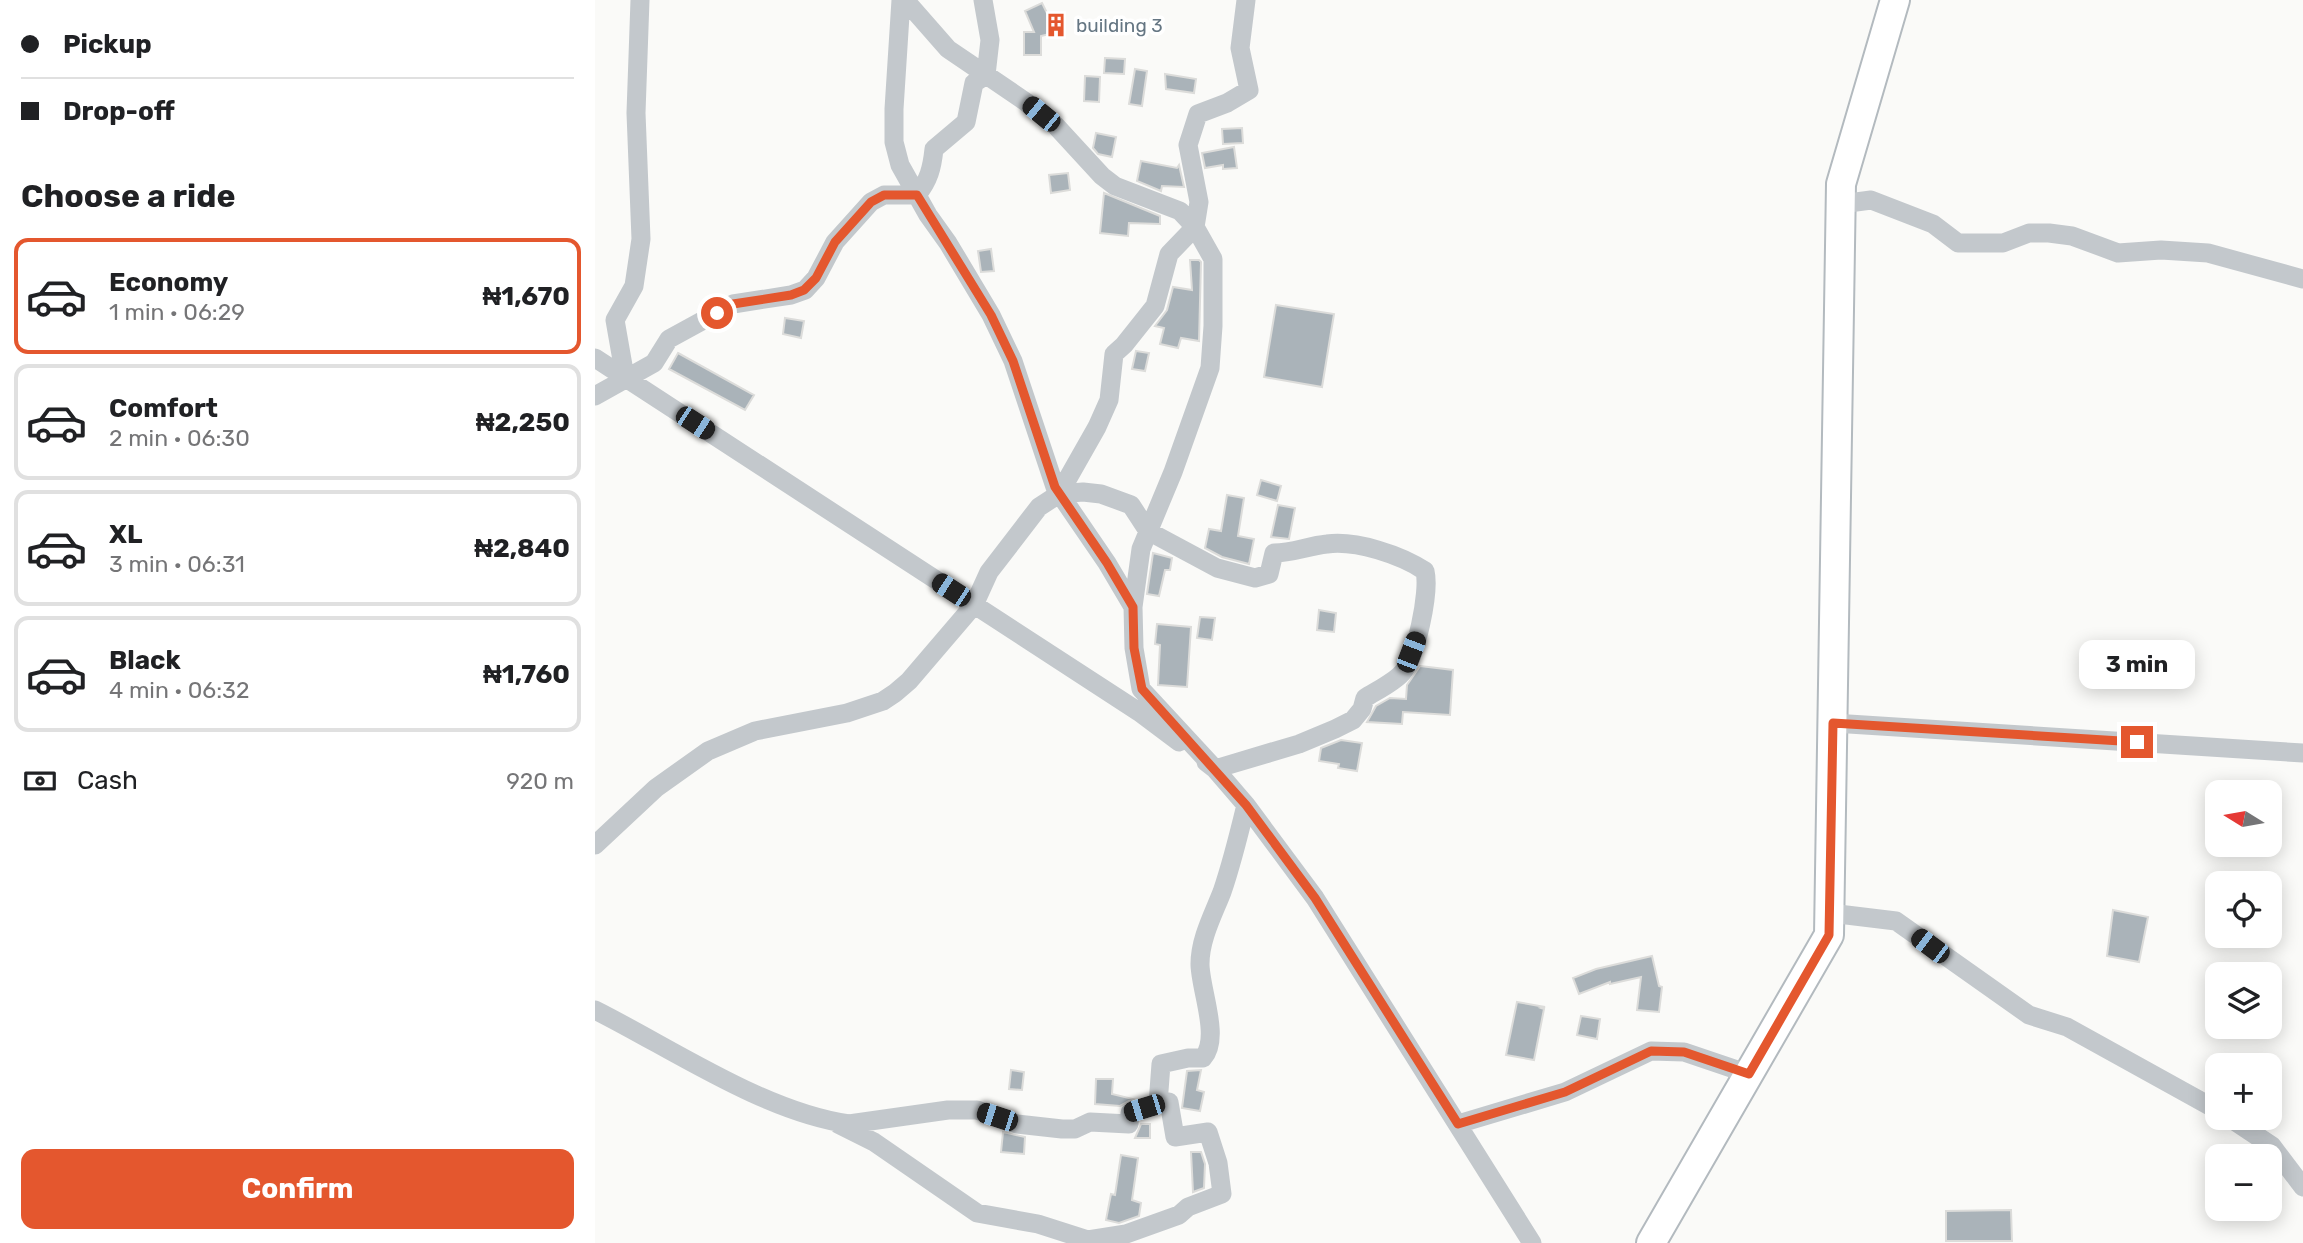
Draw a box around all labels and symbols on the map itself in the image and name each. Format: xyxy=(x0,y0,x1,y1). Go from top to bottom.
building icon: building 3 xyxy=(1042,11,1070,39)
place label: building 3 xyxy=(1076,14,1163,37)
car xyxy=(1019,93,1064,135)
route start xyxy=(701,297,733,329)
car xyxy=(672,403,719,443)
car xyxy=(928,570,975,610)
car xyxy=(1394,629,1429,675)
callout: 3 min xyxy=(2079,640,2195,690)
route end xyxy=(2121,726,2153,758)
north arrow xyxy=(2205,780,2282,858)
car xyxy=(1907,925,1954,967)
car xyxy=(1121,1092,1168,1124)
car xyxy=(974,1101,1021,1133)

